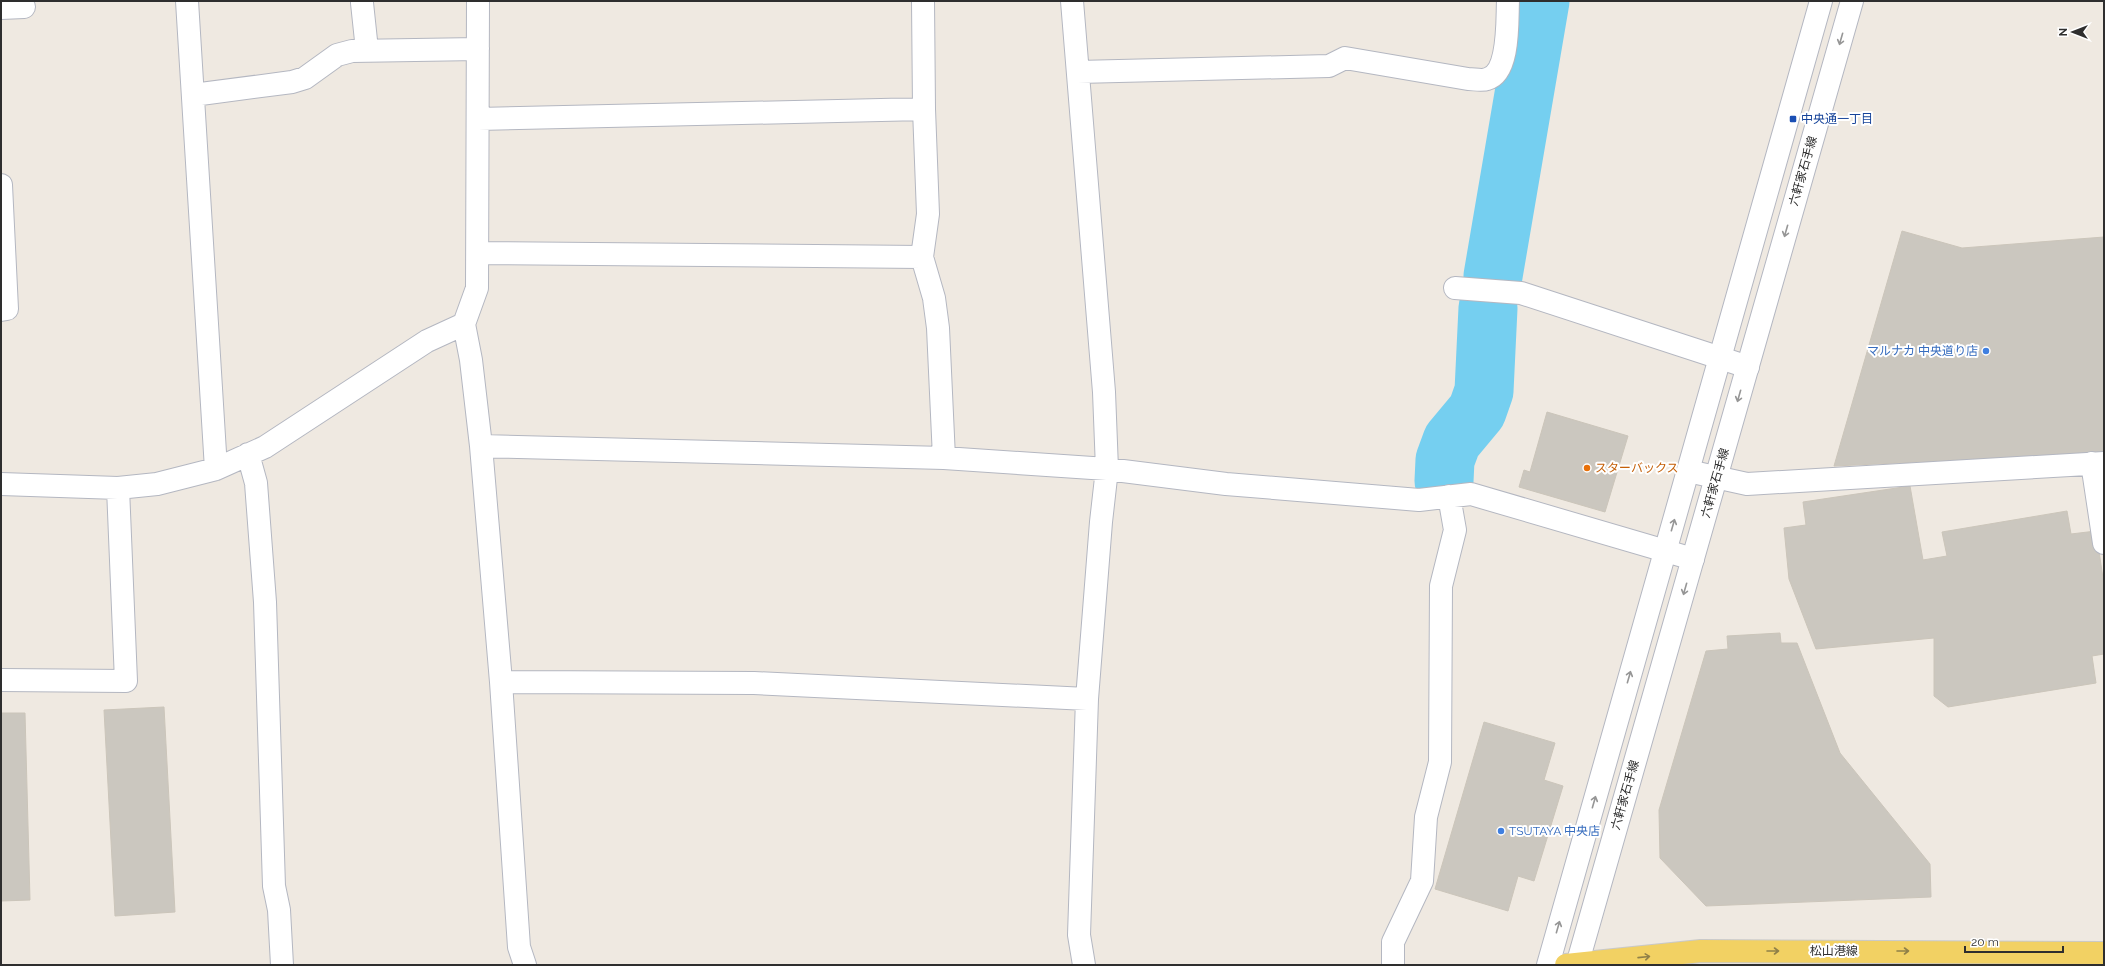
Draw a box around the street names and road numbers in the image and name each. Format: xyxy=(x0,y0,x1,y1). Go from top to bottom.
street label: 六軒家石手線 xyxy=(1786,134,1820,208)
street label: 六軒家石手線 xyxy=(1698,446,1732,520)
street label: 六軒家石手線 xyxy=(1608,758,1642,832)
street label: 松山港線 xyxy=(1810,944,1858,958)

